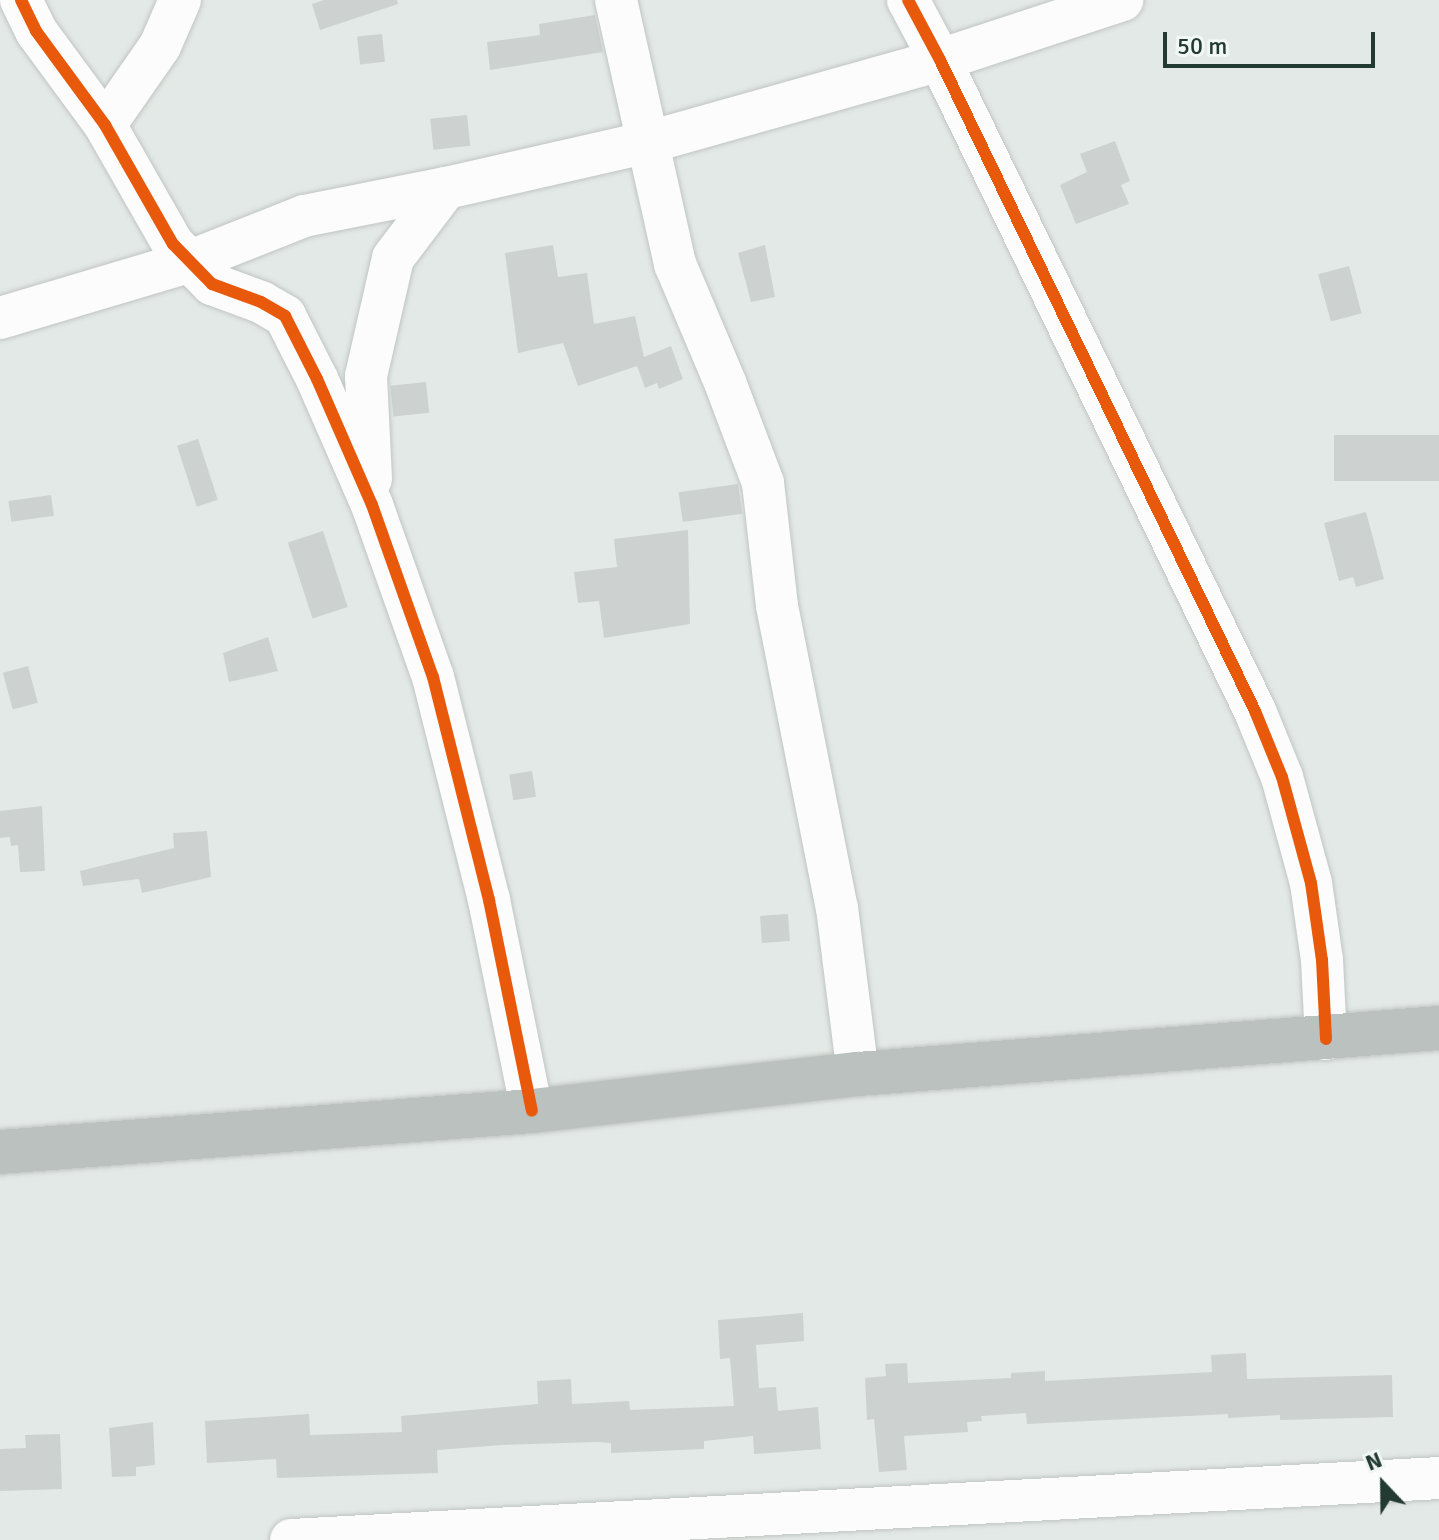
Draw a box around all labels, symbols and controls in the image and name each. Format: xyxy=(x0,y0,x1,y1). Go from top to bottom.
scale bar xyxy=(1167,16,1379,66)
text: 50 m xyxy=(1177,31,1227,61)
north arrow xyxy=(1343,1444,1423,1524)
text: N xyxy=(1362,1446,1386,1477)

